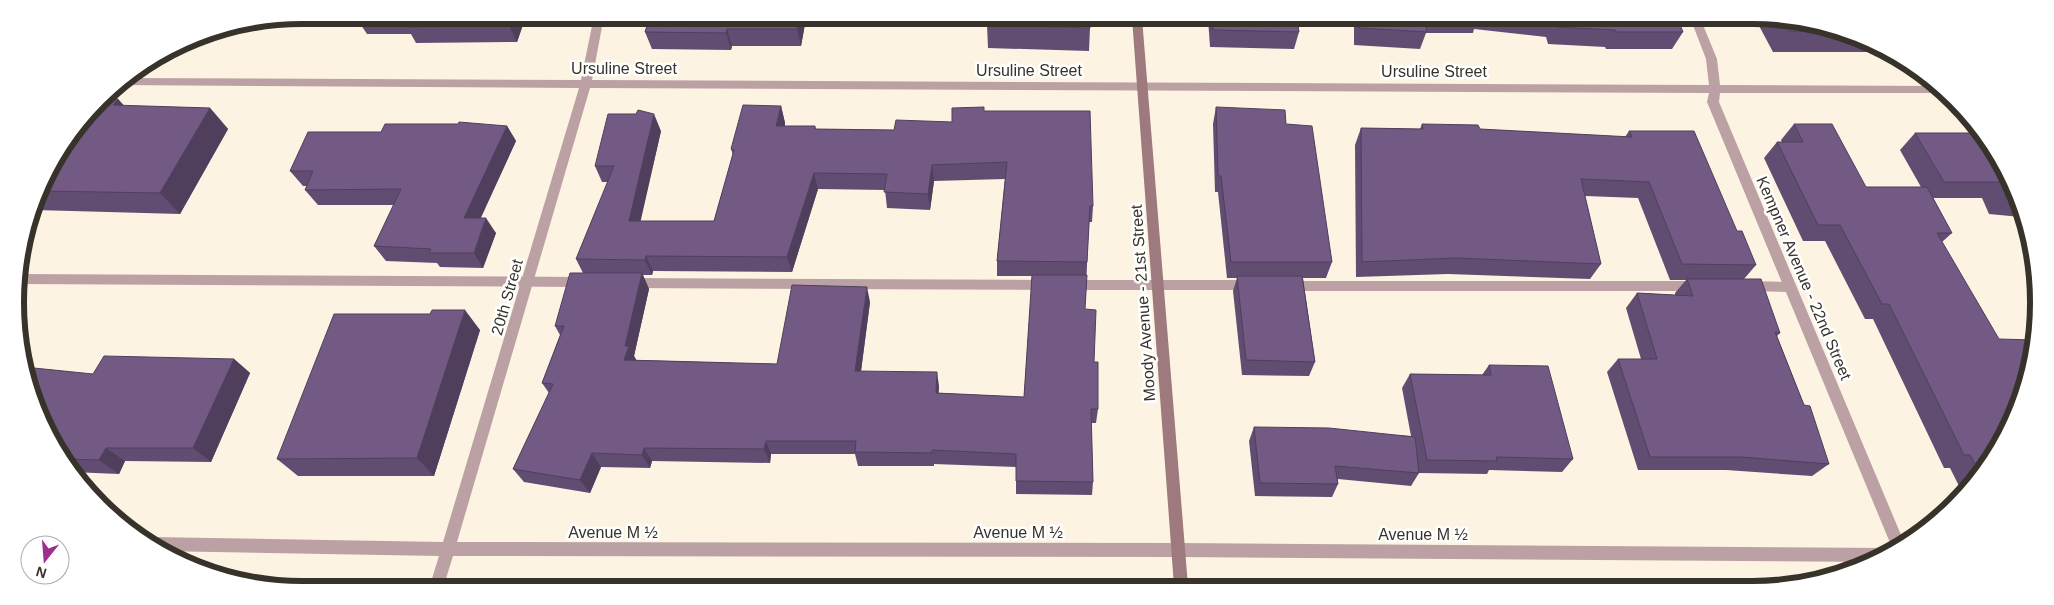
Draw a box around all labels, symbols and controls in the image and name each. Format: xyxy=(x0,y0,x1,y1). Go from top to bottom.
street label: Ursuline Street xyxy=(571,60,677,77)
street label: Ursuline Street xyxy=(976,62,1082,79)
street label: Ursuline Street xyxy=(1381,63,1487,80)
street label: Kempner Avenue - 22nd Street xyxy=(1753,174,1855,383)
street label: Moody Avenue - 21st Street xyxy=(1128,204,1158,402)
street label: 20th Street xyxy=(488,257,526,337)
street label: Avenue M ½ xyxy=(568,524,658,541)
street label: Avenue M ½ xyxy=(973,524,1063,541)
street label: Avenue M ½ xyxy=(1378,526,1468,543)
north arrow xyxy=(20,535,70,585)
text: N xyxy=(34,563,48,582)

